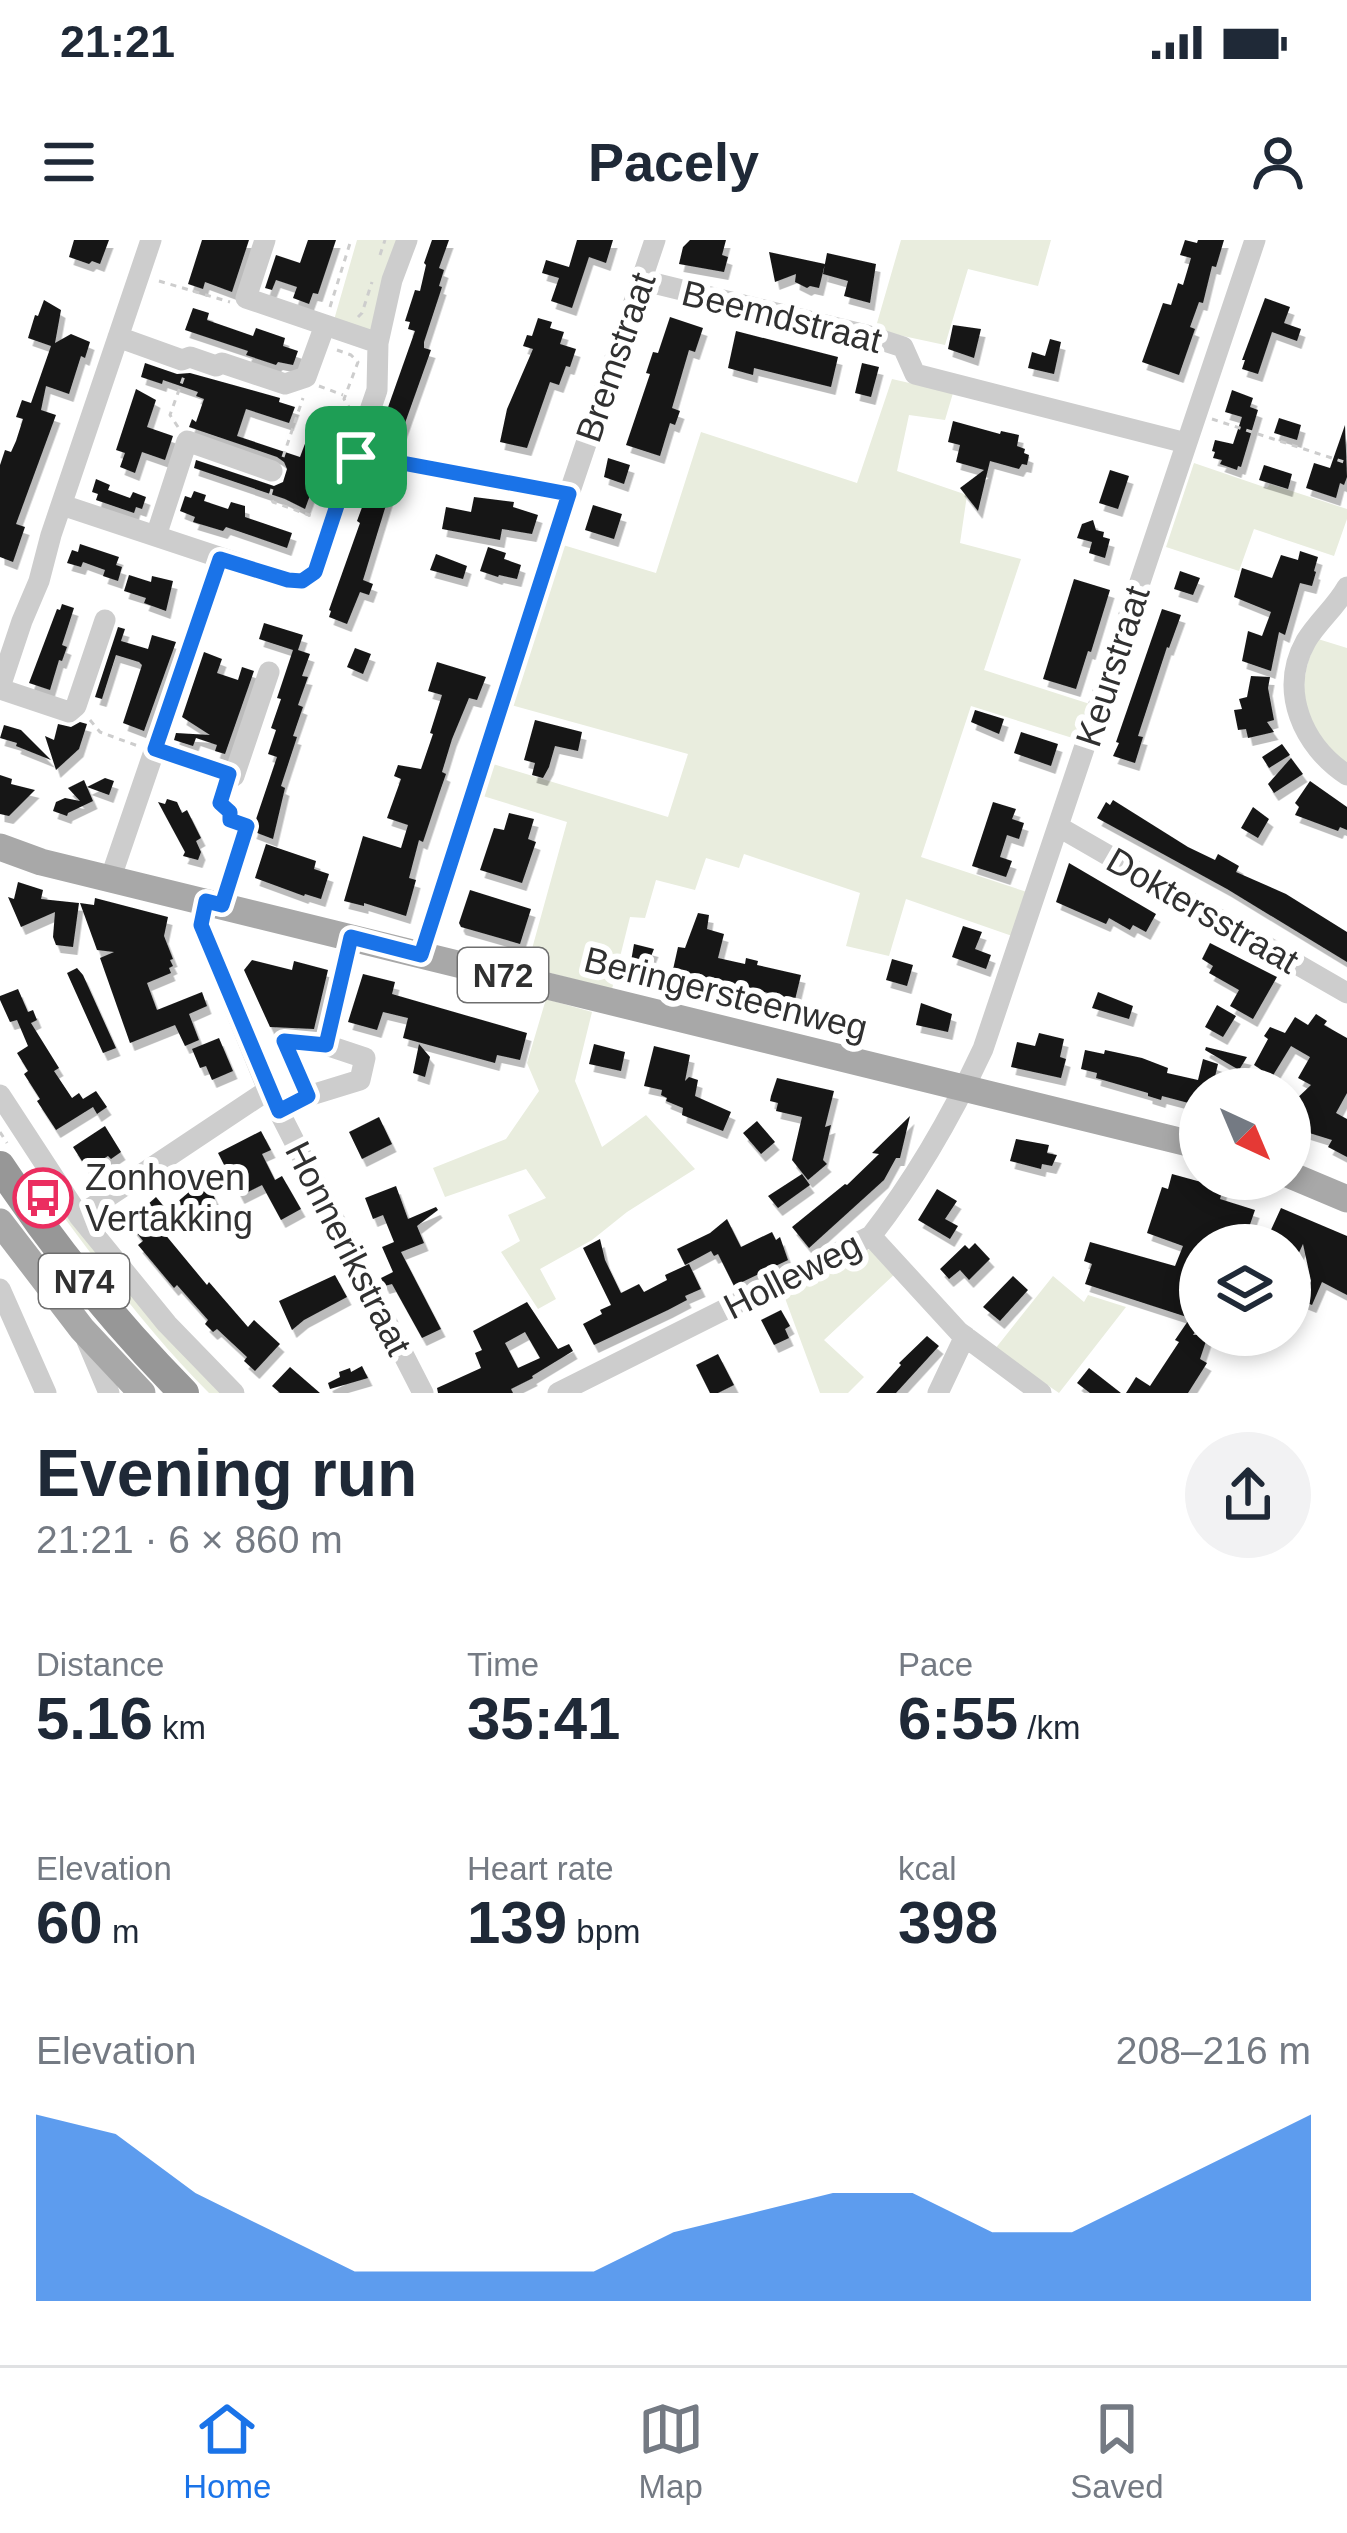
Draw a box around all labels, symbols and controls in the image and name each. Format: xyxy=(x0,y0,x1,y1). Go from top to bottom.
text: 21:21 xyxy=(60,16,175,67)
icon: menu xyxy=(36,129,102,195)
icon: person xyxy=(1245,129,1311,195)
text: Pacely xyxy=(588,132,759,192)
street label: Bremstraat xyxy=(567,267,664,447)
street label: Beemdstraat xyxy=(678,272,886,361)
pin xyxy=(305,406,407,508)
icon: arrive xyxy=(323,424,389,490)
street label: Keurstraat xyxy=(1067,581,1158,751)
street label: Doktersstraat xyxy=(1100,839,1306,982)
street label: Beringersteenweg xyxy=(580,938,872,1048)
road number: N72 xyxy=(458,948,548,1002)
north arrow xyxy=(1179,1068,1311,1200)
map controls xyxy=(1179,1068,1311,1356)
street label: Honnerikstraat xyxy=(277,1135,420,1362)
place label: Zonhoven Vertakking xyxy=(85,1157,253,1239)
bus stop icon: Zonhoven Vertakking xyxy=(12,1167,74,1229)
street label: Holleweg xyxy=(717,1224,868,1327)
button: layers xyxy=(1179,1224,1311,1356)
road number: N74 xyxy=(39,1254,129,1308)
button: share xyxy=(1185,1432,1311,1558)
text: Evening run xyxy=(36,1436,417,1510)
text: 21:21 · 6 × 860 m xyxy=(36,1518,343,1561)
text: Distance xyxy=(36,1646,164,1683)
text: Time xyxy=(467,1646,539,1683)
text: Pace xyxy=(898,1646,973,1683)
text: 5.16 xyxy=(36,1685,153,1752)
text: 35:41 xyxy=(467,1685,620,1752)
text: 6:55 xyxy=(898,1685,1018,1752)
text: km xyxy=(153,1709,206,1746)
text: /km xyxy=(1018,1709,1080,1746)
text: Elevation xyxy=(36,1850,172,1887)
text: Heart rate xyxy=(467,1850,614,1887)
text: kcal xyxy=(898,1850,957,1887)
text: 60 xyxy=(36,1889,103,1956)
text: 139 xyxy=(467,1889,567,1956)
text: 398 xyxy=(898,1889,998,1956)
text: m xyxy=(103,1913,139,1950)
text: bpm xyxy=(567,1913,640,1950)
text: Elevation xyxy=(36,2029,196,2072)
text: 208–216 m xyxy=(1116,2029,1311,2072)
tab: Home xyxy=(183,2396,271,2506)
tab: Map xyxy=(638,2396,704,2506)
tab: Saved xyxy=(1070,2396,1164,2506)

